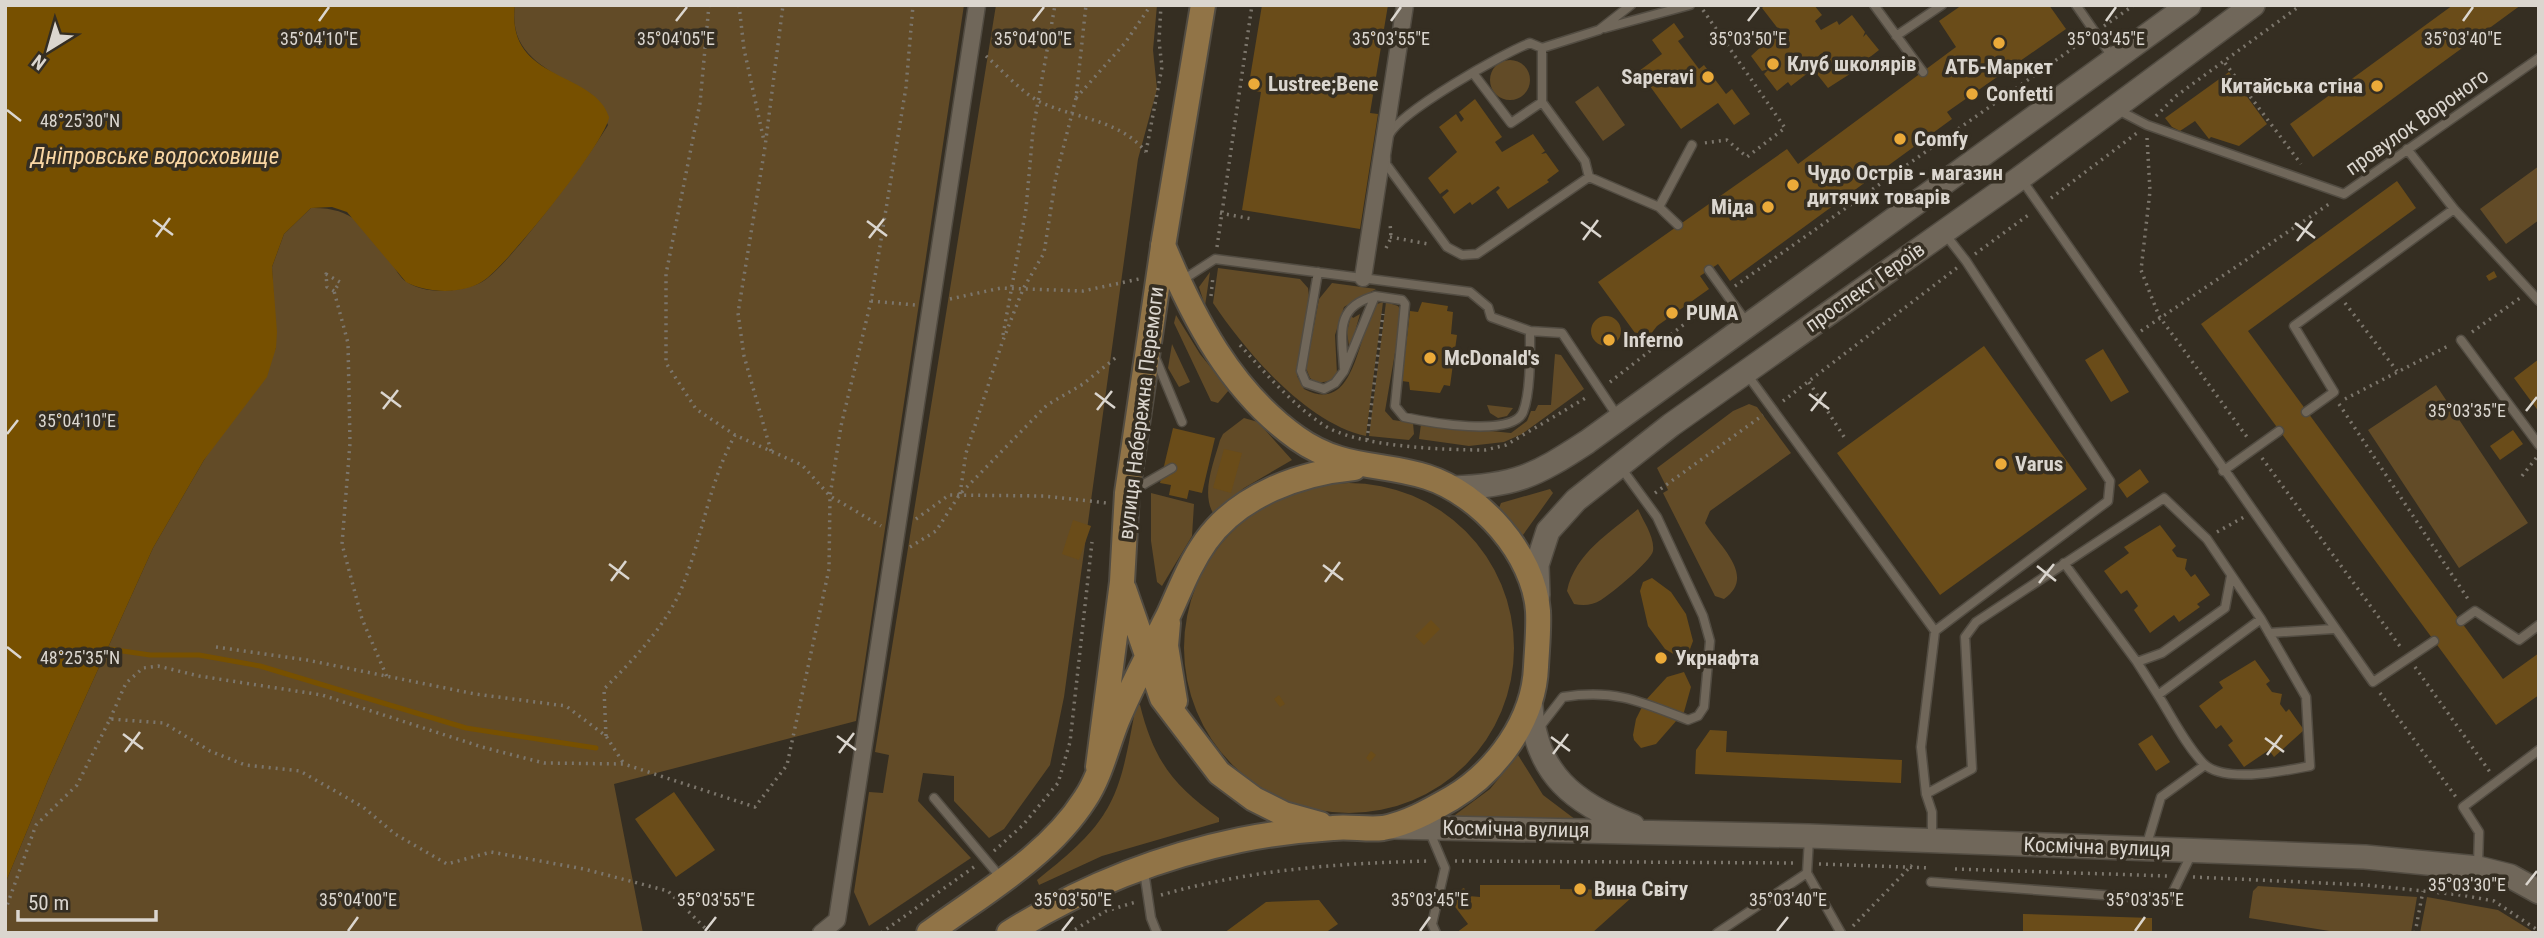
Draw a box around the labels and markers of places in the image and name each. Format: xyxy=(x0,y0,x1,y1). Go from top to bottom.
marker: АТБ-Маркет xyxy=(1991,35,2007,51)
place label: Клуб школярів xyxy=(1787,52,1917,76)
place label: АТБ-Маркет xyxy=(1945,55,2053,79)
marker: Клуб школярів xyxy=(1765,56,1781,72)
place label: Saperavi xyxy=(1621,65,1694,89)
marker: Saperavi xyxy=(1700,69,1716,85)
place label: Lustree;Bene xyxy=(1268,72,1379,96)
place label: Китайська стіна xyxy=(2221,74,2363,98)
marker: Lustree;Bene xyxy=(1246,76,1262,92)
marker: Китайська стіна xyxy=(2369,78,2385,94)
place label: Confetti xyxy=(1986,82,2054,106)
marker: Confetti xyxy=(1964,86,1980,102)
place label: Comfy xyxy=(1914,127,1969,151)
marker: Comfy xyxy=(1892,131,1908,147)
place label: Чудо Острів - магазин дитячих товарів xyxy=(1807,161,2003,209)
marker: Чудо Острів - магазин дитячих товарів xyxy=(1785,177,1801,193)
place label: Міда xyxy=(1711,195,1754,219)
marker: Міда xyxy=(1760,199,1776,215)
place label: PUMA xyxy=(1686,301,1739,325)
marker: PUMA xyxy=(1664,305,1680,321)
place label: Inferno xyxy=(1623,328,1683,352)
marker: Inferno xyxy=(1601,332,1617,348)
place label: McDonald's xyxy=(1444,346,1540,370)
marker: McDonald's xyxy=(1422,350,1438,366)
place label: Varus xyxy=(2015,452,2063,476)
marker: Varus xyxy=(1993,456,2009,472)
place label: Укрнафта xyxy=(1675,646,1759,670)
marker: Укрнафта xyxy=(1653,650,1669,666)
place label: Вина Світу xyxy=(1594,877,1689,901)
marker: Вина Світу xyxy=(1572,881,1588,897)

